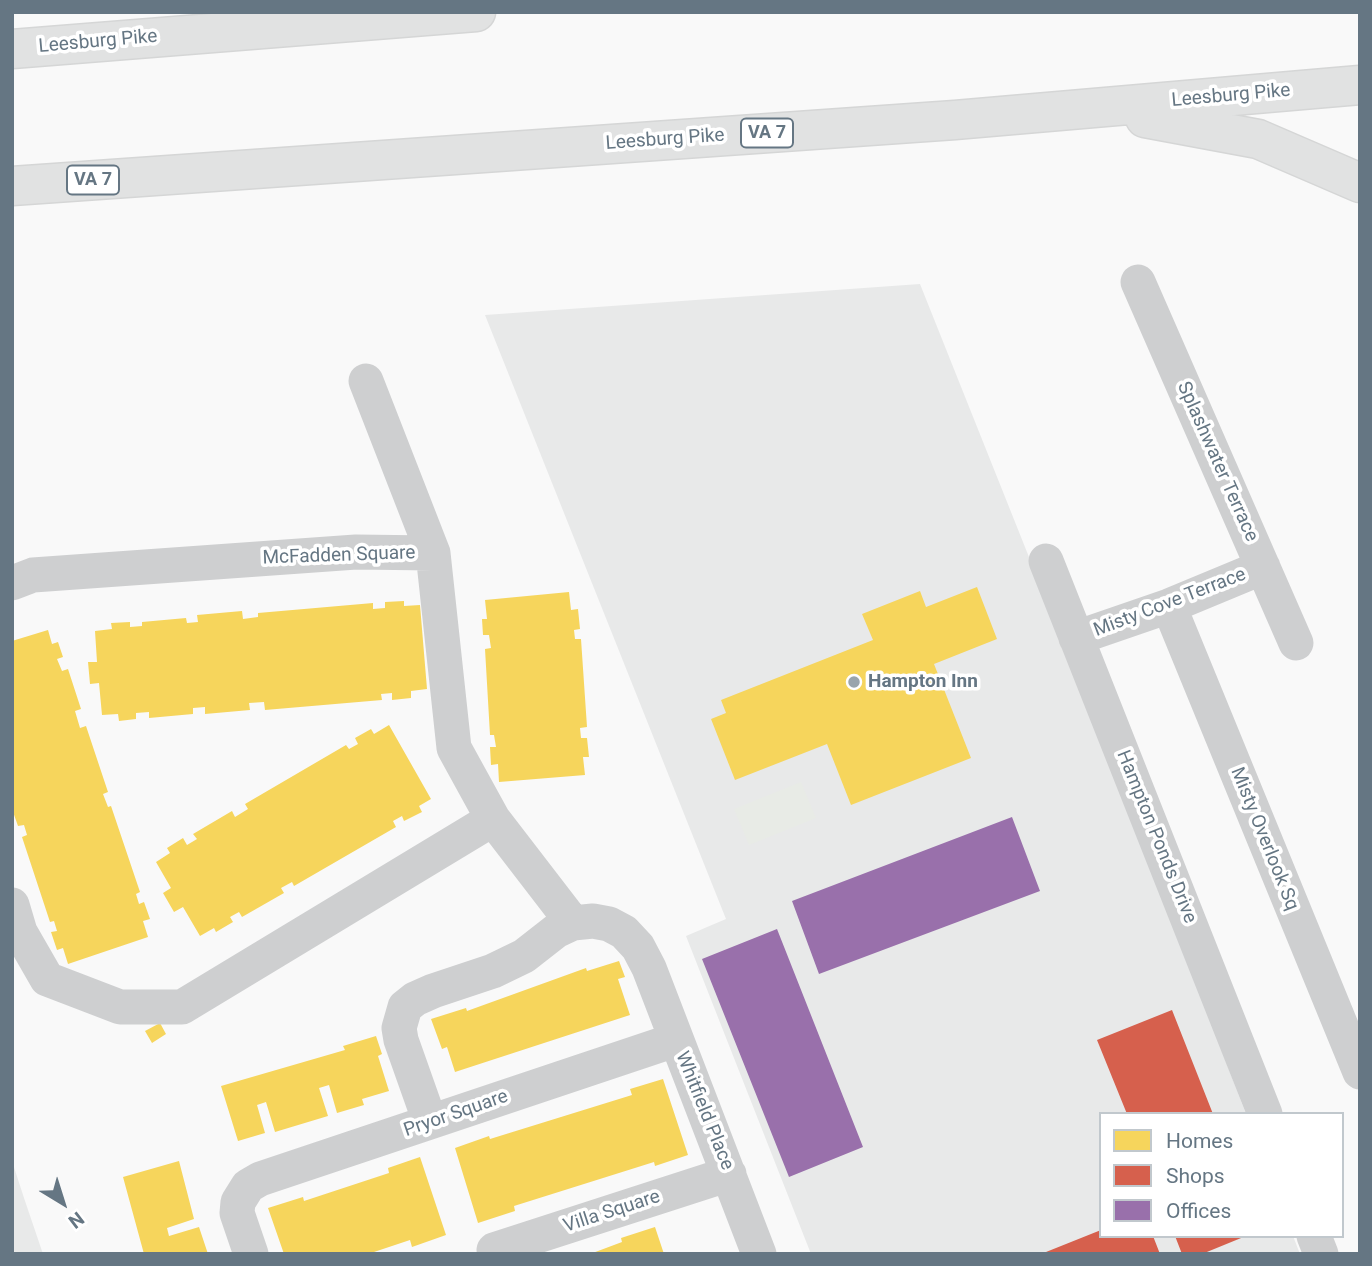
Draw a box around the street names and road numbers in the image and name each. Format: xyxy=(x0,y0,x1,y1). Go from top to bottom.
street label: Leesburg Pike xyxy=(38,25,158,59)
street label: Leesburg Pike xyxy=(1171,79,1291,113)
road number: VA 7 xyxy=(741,118,793,148)
street label: Leesburg Pike xyxy=(605,124,725,156)
road number: VA 7 xyxy=(67,166,119,195)
street label: Splashwater Terrace xyxy=(1171,379,1263,545)
street label: McFadden Square xyxy=(262,542,416,570)
street label: Misty Cove Terrace xyxy=(1091,563,1249,643)
street label: Hampton Ponds Drive xyxy=(1111,747,1201,927)
street label: Misty Overlook Sq xyxy=(1225,764,1303,914)
street label: Whitfield Place xyxy=(670,1048,738,1174)
street label: Pryor Square xyxy=(401,1086,511,1142)
street label: Villa Square xyxy=(561,1186,663,1238)

